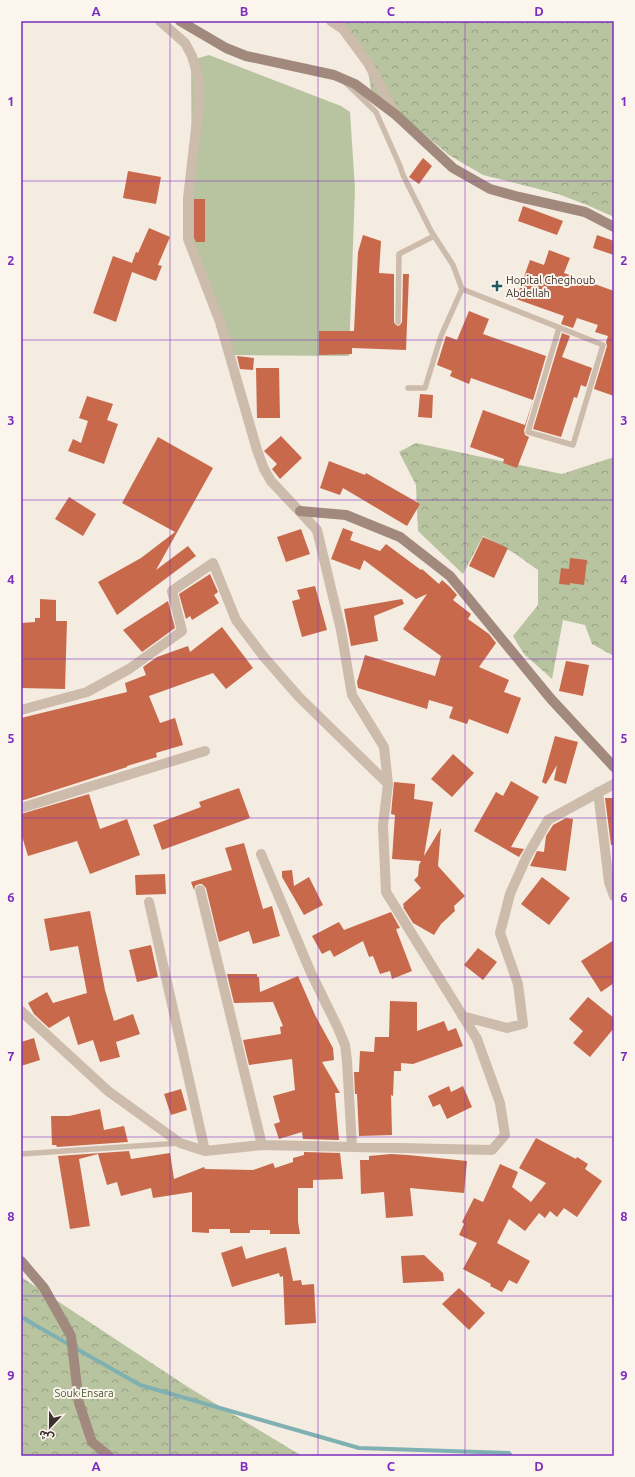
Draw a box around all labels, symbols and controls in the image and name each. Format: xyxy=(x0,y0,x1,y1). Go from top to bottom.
text: A xyxy=(91,4,101,18)
text: B xyxy=(240,4,249,18)
text: C xyxy=(387,4,396,18)
text: D xyxy=(534,4,544,18)
text: 1 xyxy=(7,94,15,108)
text: 1 xyxy=(620,94,628,108)
text: 2 xyxy=(7,253,15,267)
text: 2 xyxy=(620,253,628,267)
place label: Hopital Cheghoub Abdellah xyxy=(506,274,595,299)
marker: Hopital Cheghoub Abdellah xyxy=(491,280,503,292)
text: 3 xyxy=(7,413,15,427)
text: 3 xyxy=(620,413,628,427)
text: 4 xyxy=(7,572,15,586)
text: 4 xyxy=(620,572,628,586)
text: 5 xyxy=(7,731,15,745)
text: 5 xyxy=(620,731,628,745)
text: 6 xyxy=(7,890,15,904)
text: 6 xyxy=(620,890,628,904)
text: 7 xyxy=(7,1049,15,1063)
text: 7 xyxy=(620,1049,628,1063)
text: 8 xyxy=(7,1209,15,1223)
text: 8 xyxy=(620,1209,628,1223)
text: 9 xyxy=(7,1368,15,1382)
text: 9 xyxy=(620,1368,628,1382)
park label: Souk Ensara xyxy=(54,1387,114,1399)
north arrow xyxy=(30,1407,70,1447)
text: ش xyxy=(37,1427,56,1445)
text: A xyxy=(91,1459,101,1473)
text: B xyxy=(240,1459,249,1473)
text: C xyxy=(387,1459,396,1473)
text: D xyxy=(534,1459,544,1473)

